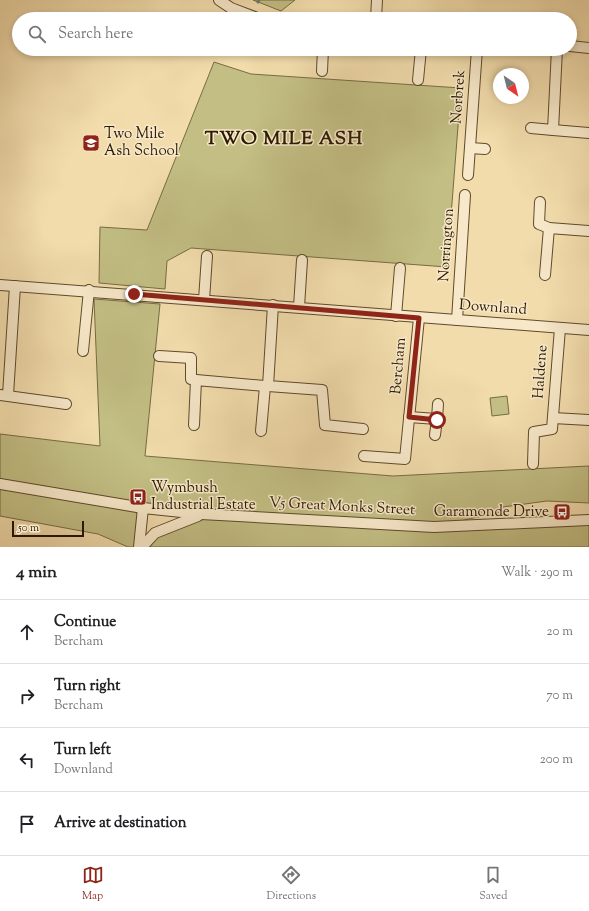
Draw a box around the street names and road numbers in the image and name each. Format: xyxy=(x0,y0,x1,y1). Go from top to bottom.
street label: Norbrek xyxy=(447,69,471,125)
street label: Norrington xyxy=(434,207,460,283)
street label: Downland xyxy=(458,295,528,321)
street label: Bercham xyxy=(386,336,412,395)
street label: Haldene xyxy=(529,344,553,400)
street label: V5 Great Monks Street xyxy=(268,493,416,521)

